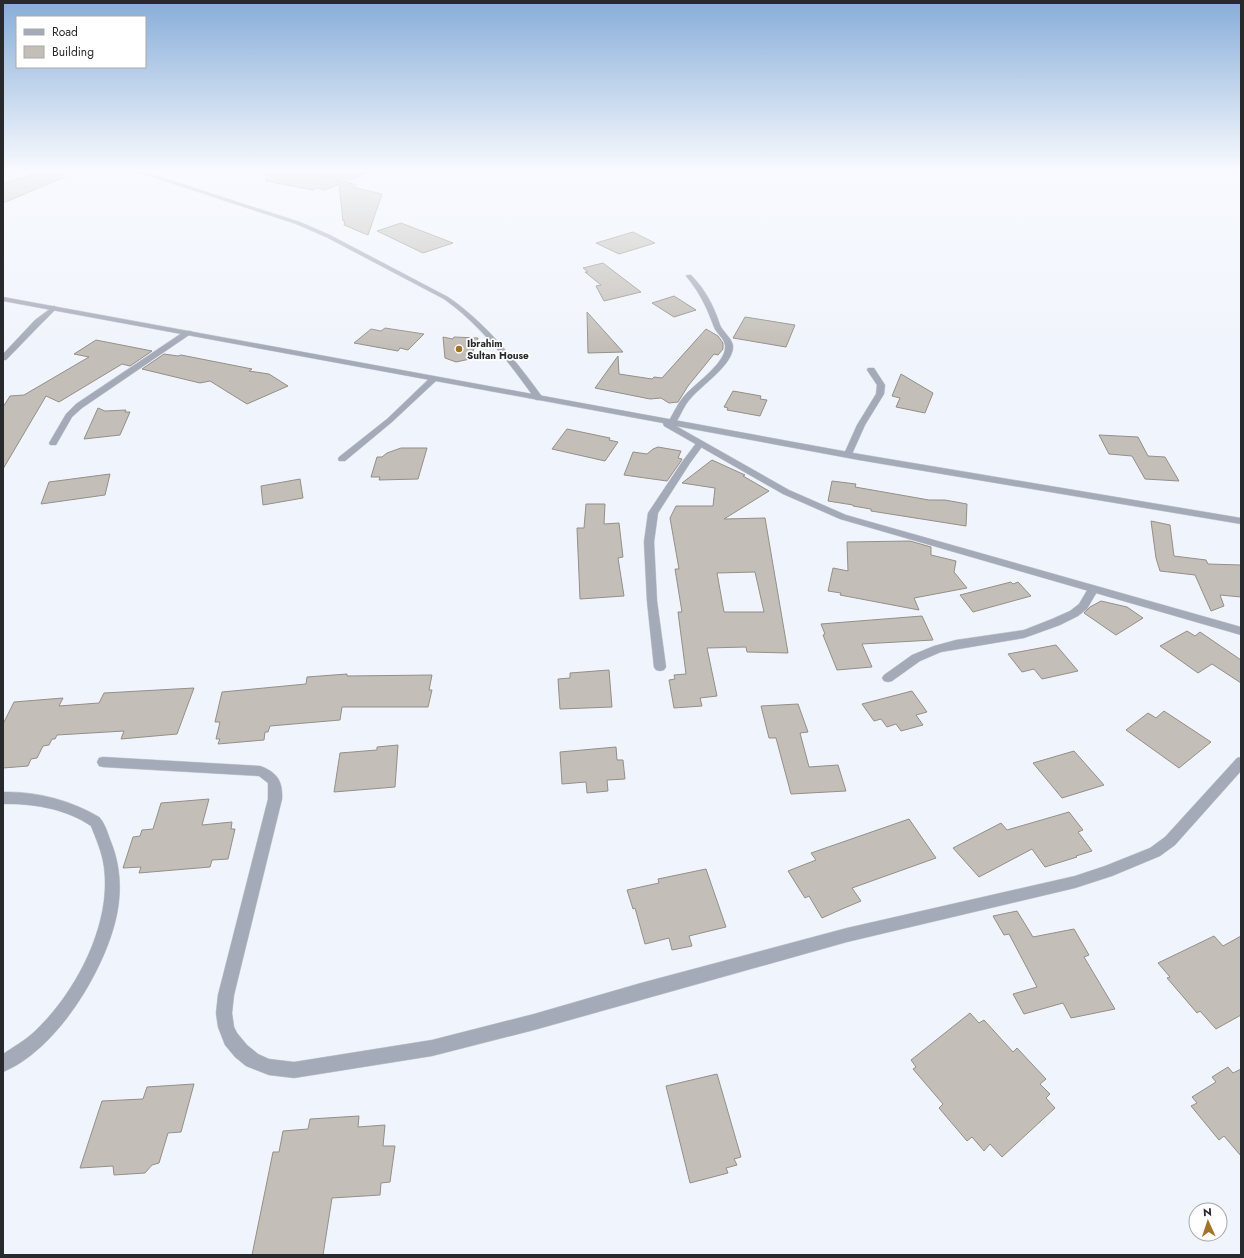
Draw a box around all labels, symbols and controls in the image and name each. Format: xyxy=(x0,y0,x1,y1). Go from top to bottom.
legend xyxy=(16,16,146,68)
text: Road xyxy=(52,23,78,41)
text: Building xyxy=(52,43,94,61)
place label: Ibrahim Sultan House xyxy=(467,336,529,363)
marker: Ibrahim Sultan House xyxy=(454,344,464,354)
north arrow xyxy=(1188,1202,1228,1242)
text: N xyxy=(1203,1204,1212,1220)

